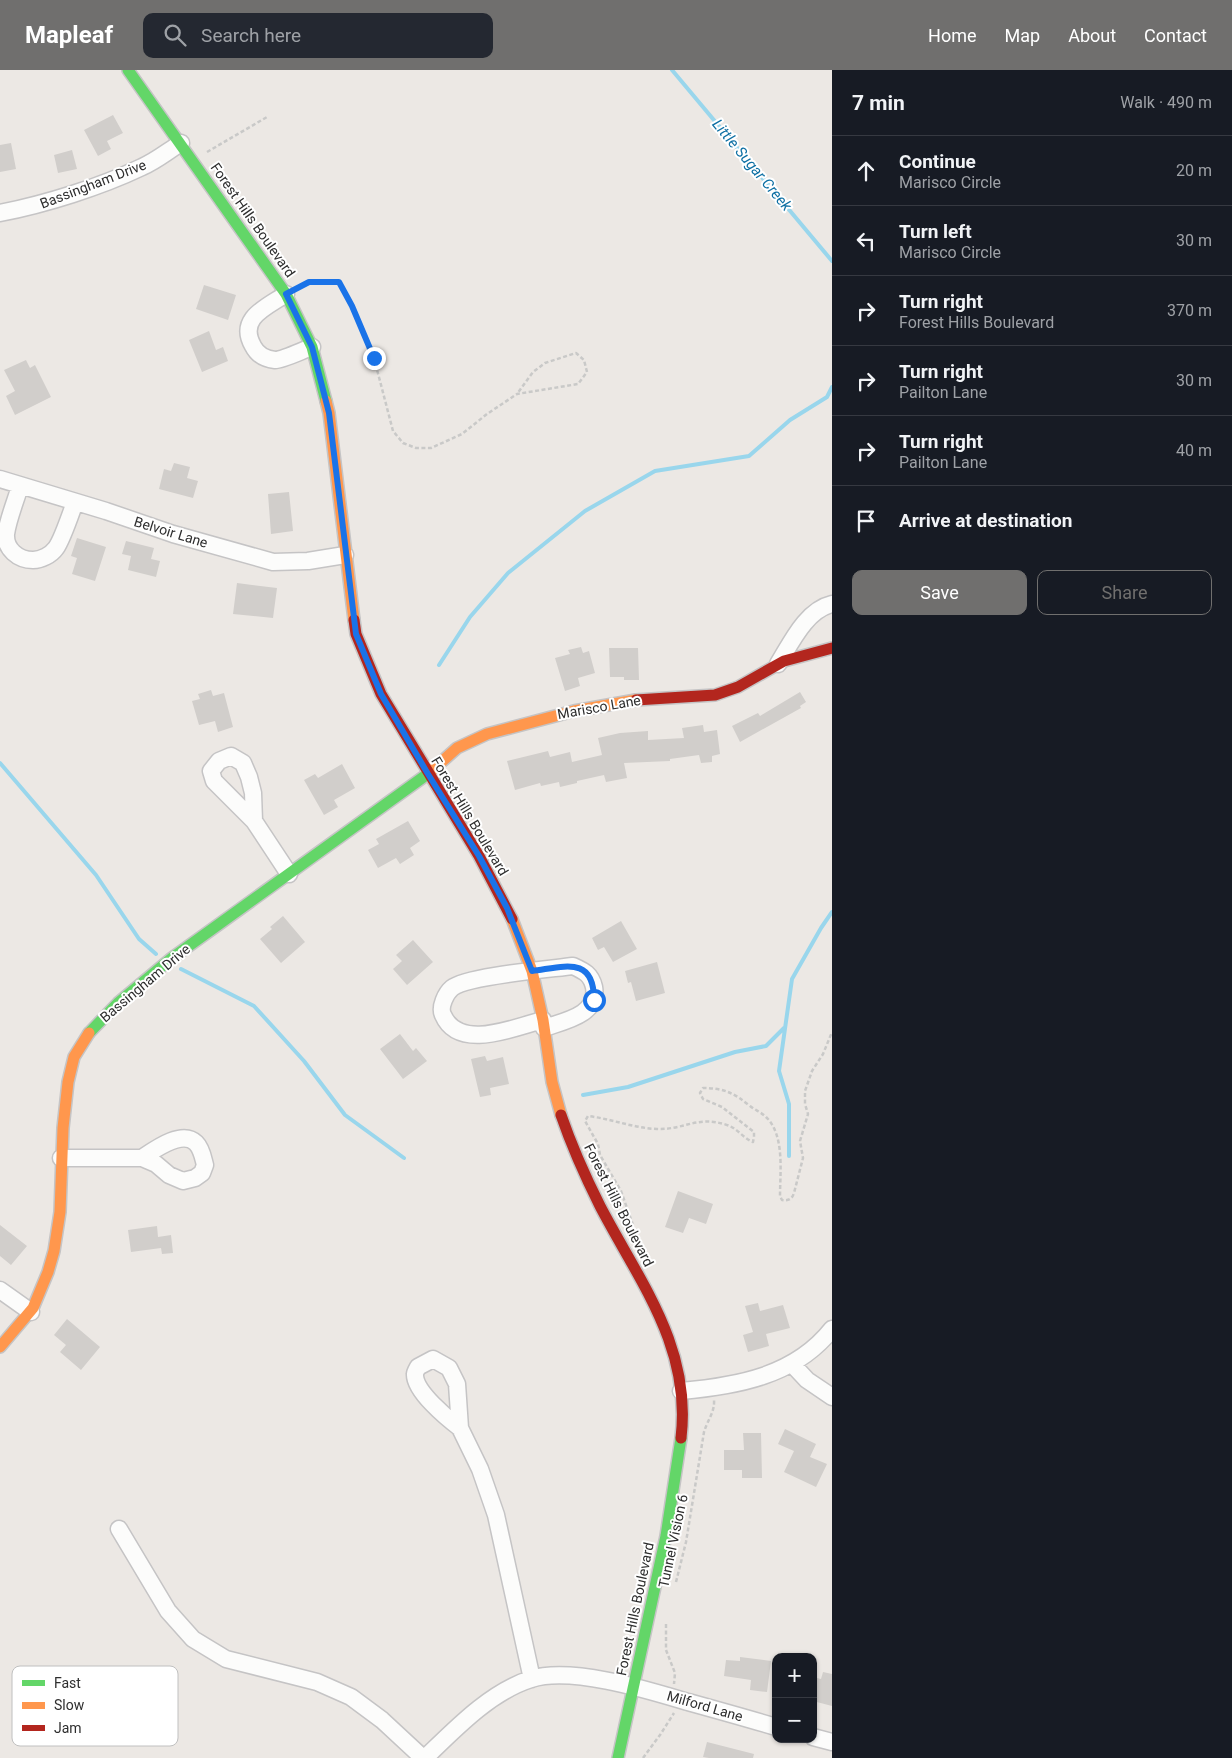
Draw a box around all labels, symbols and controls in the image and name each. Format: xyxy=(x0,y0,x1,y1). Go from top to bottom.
search box xyxy=(143,13,493,58)
text: Mapleaf xyxy=(25,21,113,49)
icon: search xyxy=(161,21,189,49)
text: Search here xyxy=(201,24,301,47)
text: Home xyxy=(928,25,977,46)
text: Map xyxy=(1005,25,1040,46)
text: About xyxy=(1068,25,1116,46)
text: Contact xyxy=(1144,25,1207,46)
text: 7 min xyxy=(852,91,905,115)
text: Walk · 490 m xyxy=(1120,93,1212,112)
water label: Little Sugar Creek xyxy=(708,115,796,215)
text: Continue xyxy=(899,150,976,173)
street label: Bassingham Drive xyxy=(38,156,148,212)
icon: ahead xyxy=(852,157,880,185)
street label: Forest Hills Boulevard xyxy=(208,160,298,280)
text: 20 m xyxy=(1176,161,1212,180)
text: Marisco Circle xyxy=(899,173,1001,192)
text: Turn left xyxy=(899,220,972,243)
icon: left xyxy=(852,227,880,255)
text: 30 m xyxy=(1176,231,1212,250)
text: Marisco Circle xyxy=(899,243,1001,262)
text: Turn right xyxy=(899,290,983,313)
icon: right xyxy=(852,297,880,325)
text: 370 m xyxy=(1167,301,1212,320)
text: Forest Hills Boulevard xyxy=(899,313,1054,332)
route end xyxy=(363,347,386,370)
text: Turn right xyxy=(899,360,983,383)
icon: right xyxy=(852,367,880,395)
text: 30 m xyxy=(1176,371,1212,390)
text: Pailton Lane xyxy=(899,383,987,402)
text: Turn right xyxy=(899,430,983,453)
icon: right xyxy=(852,437,880,465)
text: 40 m xyxy=(1176,441,1212,460)
text: Pailton Lane xyxy=(899,453,987,472)
icon: arrive xyxy=(852,507,880,535)
text: Arrive at destination xyxy=(899,509,1072,532)
street label: Belvoir Lane xyxy=(132,513,210,551)
button: Save xyxy=(852,570,1027,615)
button: Share xyxy=(1037,570,1212,615)
street label: Marisco Lane xyxy=(556,692,642,722)
street label: Forest Hills Boulevard xyxy=(428,754,512,878)
street label: Bassingham Drive xyxy=(97,941,193,1025)
route start xyxy=(583,989,606,1012)
street label: Forest Hills Boulevard xyxy=(581,1141,657,1269)
street label: Tunnel Vision 6 xyxy=(655,1493,691,1589)
street label: Forest Hills Boulevard xyxy=(613,1541,657,1677)
map controls xyxy=(772,1653,817,1743)
button: + xyxy=(772,1653,817,1698)
legend xyxy=(12,1666,178,1746)
text: Fast xyxy=(54,1675,81,1691)
street label: Milford Lane xyxy=(665,1688,745,1724)
text: Slow xyxy=(54,1697,85,1713)
button: − xyxy=(772,1698,817,1743)
text: Jam xyxy=(54,1720,82,1736)

